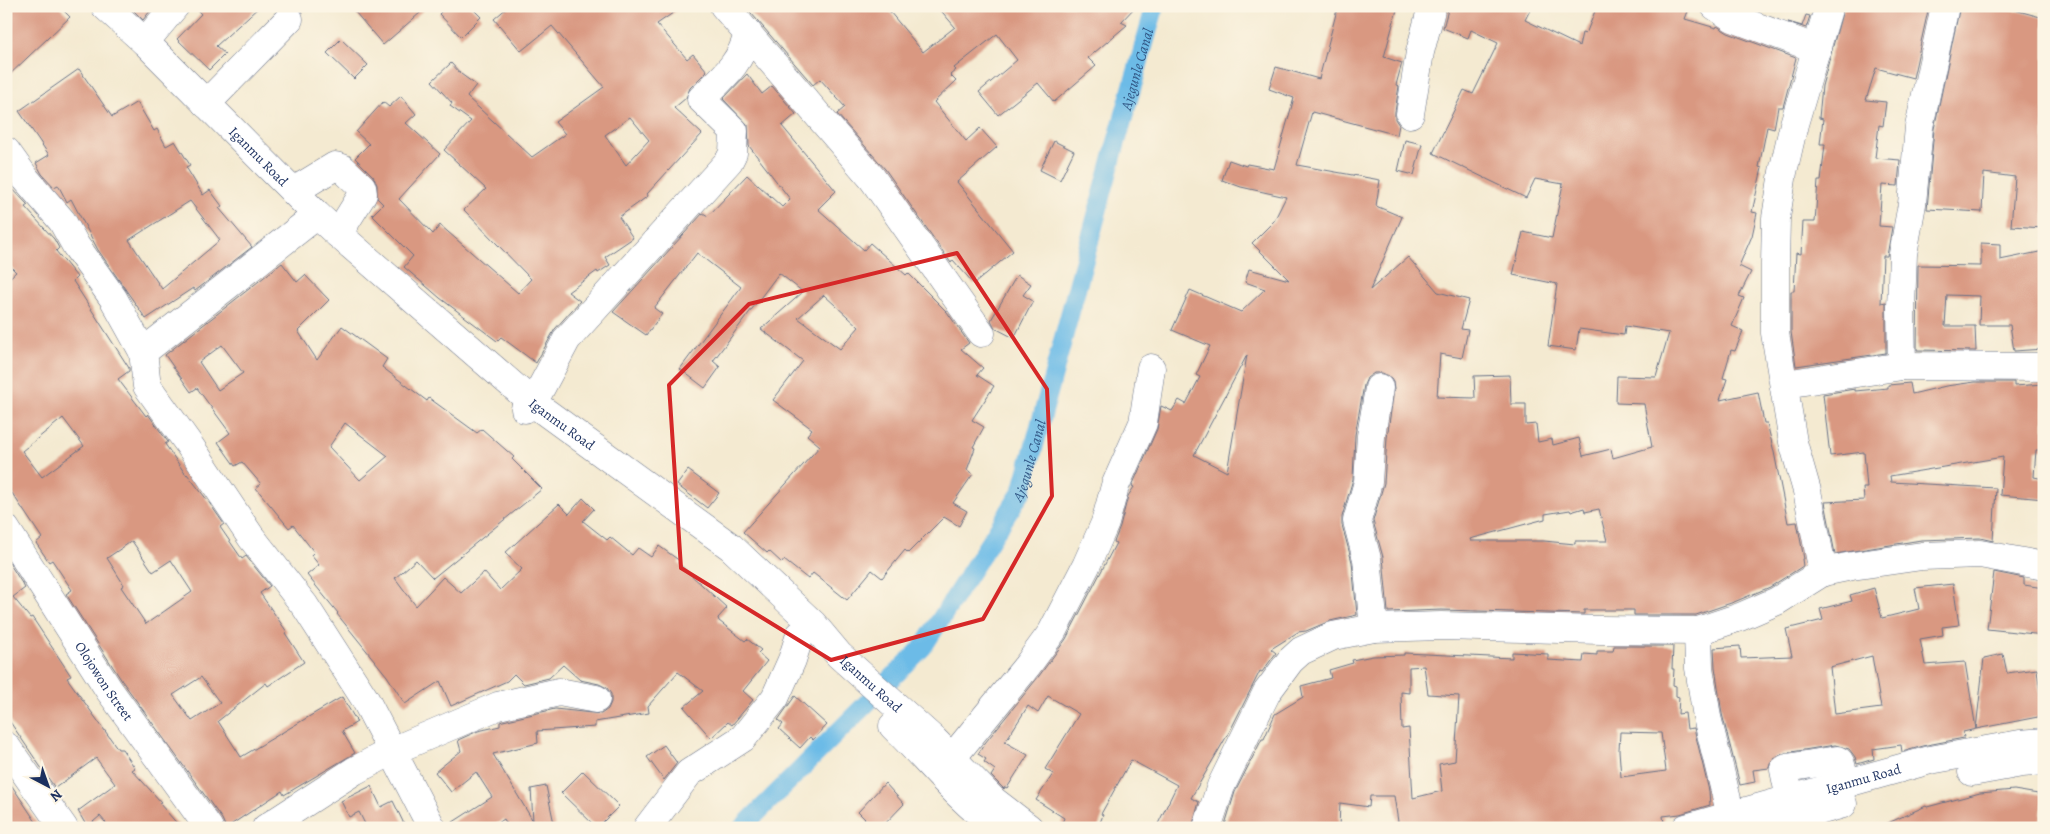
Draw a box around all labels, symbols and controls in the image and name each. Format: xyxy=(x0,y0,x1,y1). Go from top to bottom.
water label: Ajegunle Canal xyxy=(1116,26,1158,113)
street label: Iganmu Road xyxy=(224,123,293,191)
street label: Iganmu Road xyxy=(524,394,599,455)
water label: Ajegunle Canal xyxy=(1007,417,1051,506)
street label: Olojowon Street xyxy=(70,638,138,725)
street label: Iganmu Road xyxy=(836,651,906,717)
street label: Iganmu Road xyxy=(1824,759,1903,799)
north arrow xyxy=(22,762,72,812)
text: N xyxy=(46,785,66,806)

